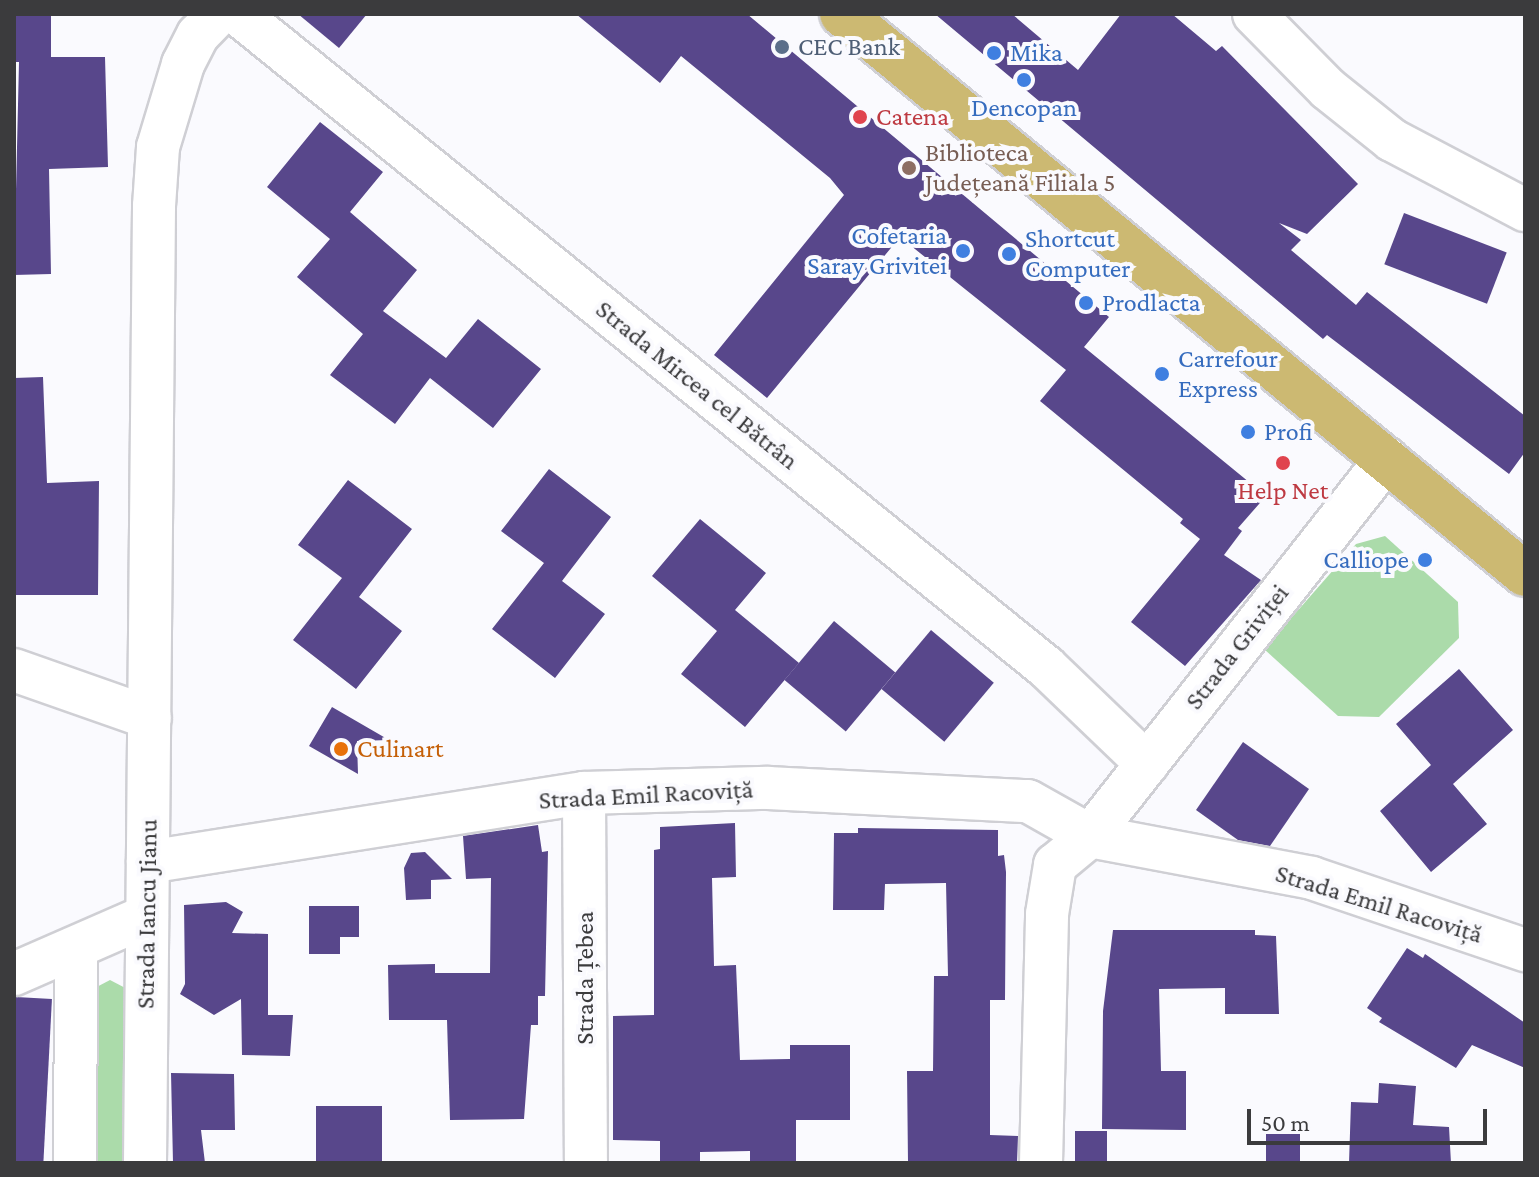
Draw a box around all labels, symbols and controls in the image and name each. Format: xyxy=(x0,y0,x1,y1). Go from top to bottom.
place label: CEC Bank xyxy=(798,31,900,63)
place label: Mika xyxy=(1010,37,1063,69)
marker: CEC Bank xyxy=(773,38,791,56)
marker: Mika xyxy=(985,44,1003,62)
marker: Dencopan xyxy=(1015,71,1033,89)
place label: Dencopan xyxy=(971,92,1077,124)
place label: Catena xyxy=(876,101,949,133)
marker: Catena xyxy=(851,108,869,126)
place label: Biblioteca Județeană Filiala 5 xyxy=(925,137,1116,198)
marker: Biblioteca Județeană Filiala 5 xyxy=(900,159,918,177)
place label: Cofetaria Saray Grivitei xyxy=(807,220,947,282)
place label: Shortcut Computer xyxy=(1025,223,1131,284)
marker: Cofetaria Saray Grivitei xyxy=(954,242,972,260)
marker: Shortcut Computer xyxy=(1000,245,1018,263)
place label: Prodlacta xyxy=(1102,287,1200,319)
street label: Strada Mircea cel Bătrân xyxy=(589,294,805,476)
marker: Prodlacta xyxy=(1077,294,1095,312)
place label: Carrefour Express xyxy=(1178,343,1278,404)
marker: Carrefour Express xyxy=(1153,365,1171,383)
place label: Profi xyxy=(1264,416,1313,448)
marker: Profi xyxy=(1239,423,1257,441)
marker: Help Net xyxy=(1274,454,1292,472)
place label: Help Net xyxy=(1238,475,1328,507)
place label: Calliope xyxy=(1323,544,1409,576)
marker: Calliope xyxy=(1416,551,1434,569)
street label: Strada Griviței xyxy=(1178,578,1296,716)
place label: Culinart xyxy=(357,733,443,765)
marker: Culinart xyxy=(332,740,350,758)
street label: Strada Emil Racoviță xyxy=(538,774,754,816)
street label: Strada Iancu Jianu xyxy=(130,819,164,1009)
street label: Strada Emil Racoviță xyxy=(1272,858,1486,950)
street label: Strada Țebea xyxy=(569,911,601,1045)
scale bar xyxy=(1251,1093,1491,1143)
text: 50 m xyxy=(1261,1109,1310,1136)

